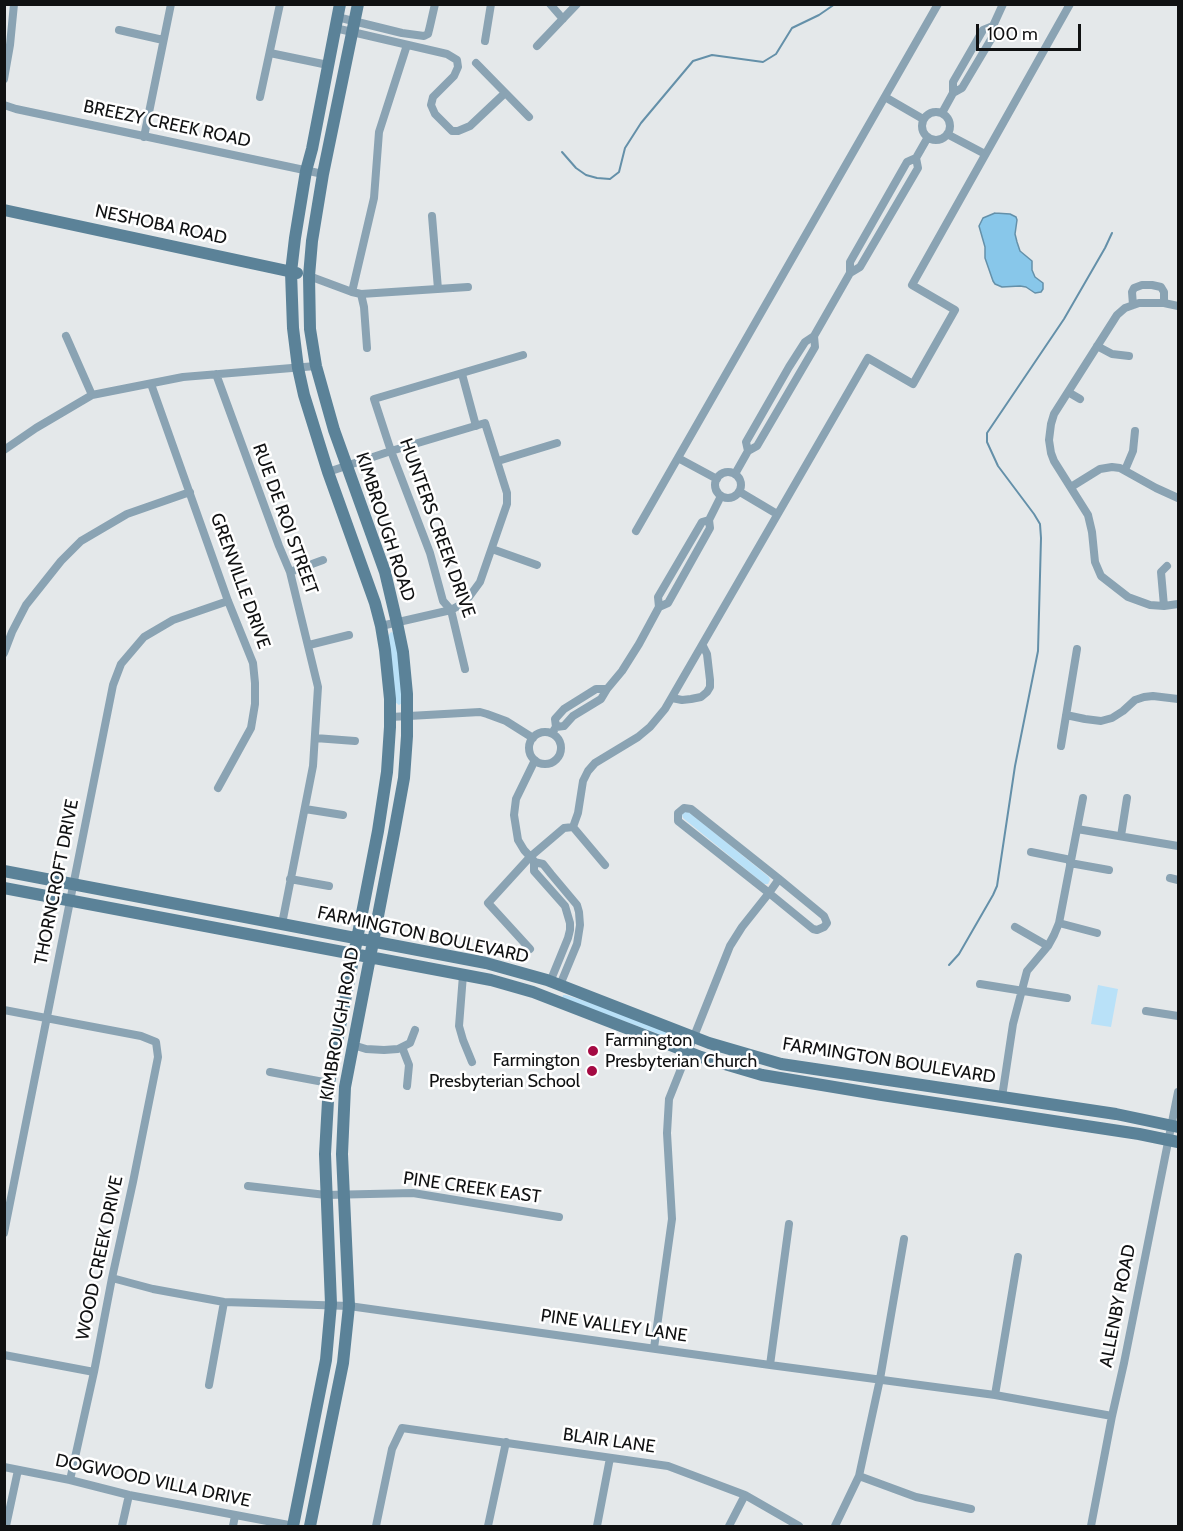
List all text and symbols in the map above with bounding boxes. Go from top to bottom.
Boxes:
scale bar [979,12,1084,50]
text: 100 m [987,23,1038,45]
street label: BREEZY CREEK ROAD [81,96,253,152]
street label: NESHOBA ROAD [93,200,229,250]
street label: HUNTERS CREEK DRIVE [395,436,479,620]
street label: RUE DE ROI STREET [248,441,322,597]
street label: KIMBROUGH ROAD [351,450,419,604]
street label: GRENVILLE DRIVE [205,510,275,652]
street label: THORNCROFT DRIVE [30,797,84,967]
street label: FARMINGTON BOULEVARD [315,902,531,968]
street label: KIMBROUGH ROAD [316,946,364,1102]
place label: Farmington Presbyterian Church [605,1030,757,1072]
street label: FARMINGTON BOULEVARD [781,1033,997,1089]
marker: Farmington Presbyterian Church [586,1044,600,1058]
place label: Farmington Presbyterian School [429,1050,580,1092]
marker: Farmington Presbyterian School [585,1064,599,1078]
street label: PINE CREEK EAST [402,1168,542,1208]
street label: WOOD CREEK DRIVE [72,1174,128,1342]
street label: ALLENBY ROAD [1095,1243,1141,1369]
street label: PINE VALLEY LANE [539,1305,689,1347]
street label: BLAIR LANE [561,1424,657,1458]
street label: DOGWOOD VILLA DRIVE [53,1450,253,1512]

